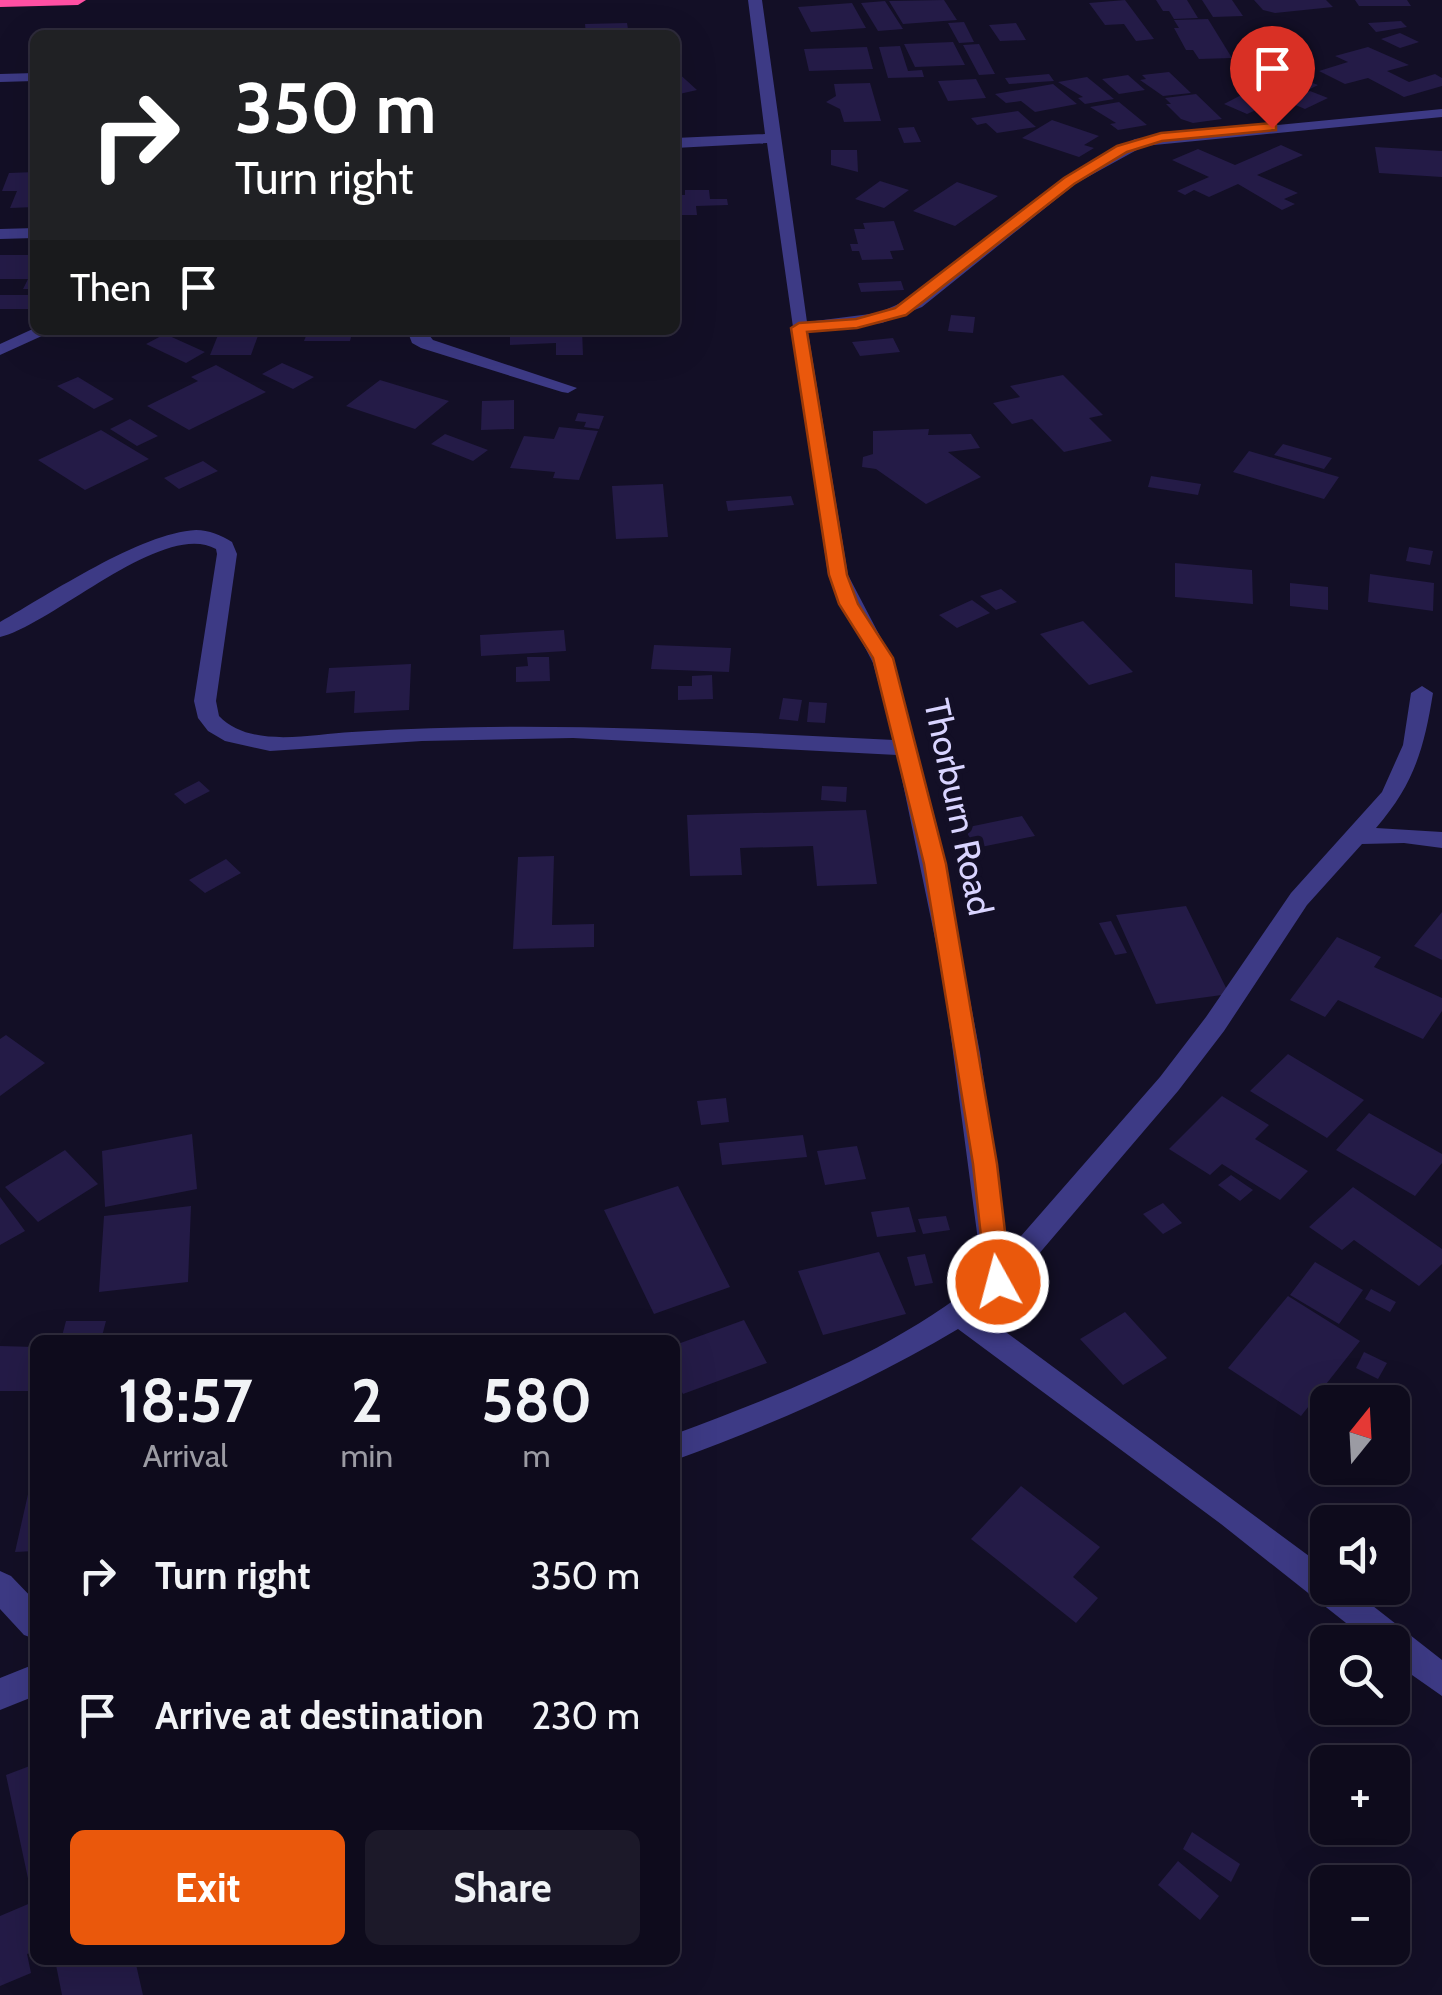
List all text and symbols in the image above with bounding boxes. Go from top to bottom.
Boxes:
pin [1230,26,1315,129]
icon: arrive [1245,41,1300,96]
text: 350 m [235,65,436,151]
icon: right [70,70,200,200]
text: Turn right [235,151,414,205]
icon: arrive [171,260,226,315]
text: Then [70,264,151,311]
street label: Thorburn Road [915,695,1003,919]
position arrow [946,1230,1050,1334]
text: 18:57 [118,1364,253,1437]
text: 2 [351,1364,383,1437]
text: 580 [481,1364,592,1437]
north arrow [1310,1385,1410,1485]
map controls [1310,1385,1410,1965]
text: Arrival [143,1436,228,1475]
text: min [340,1436,393,1475]
text: m [523,1436,551,1475]
button: sound [1310,1505,1410,1605]
icon: right [70,1548,125,1603]
text: Turn right [155,1552,311,1599]
text: 350 m [530,1552,640,1599]
button: search [1310,1625,1410,1725]
icon: arrive [70,1688,125,1743]
text: Arrive at destination [155,1692,484,1739]
text: 230 m [531,1692,640,1739]
button: + [1310,1745,1410,1845]
button: Exit [70,1830,345,1945]
button: Share [365,1830,640,1945]
button: − [1310,1865,1410,1965]

